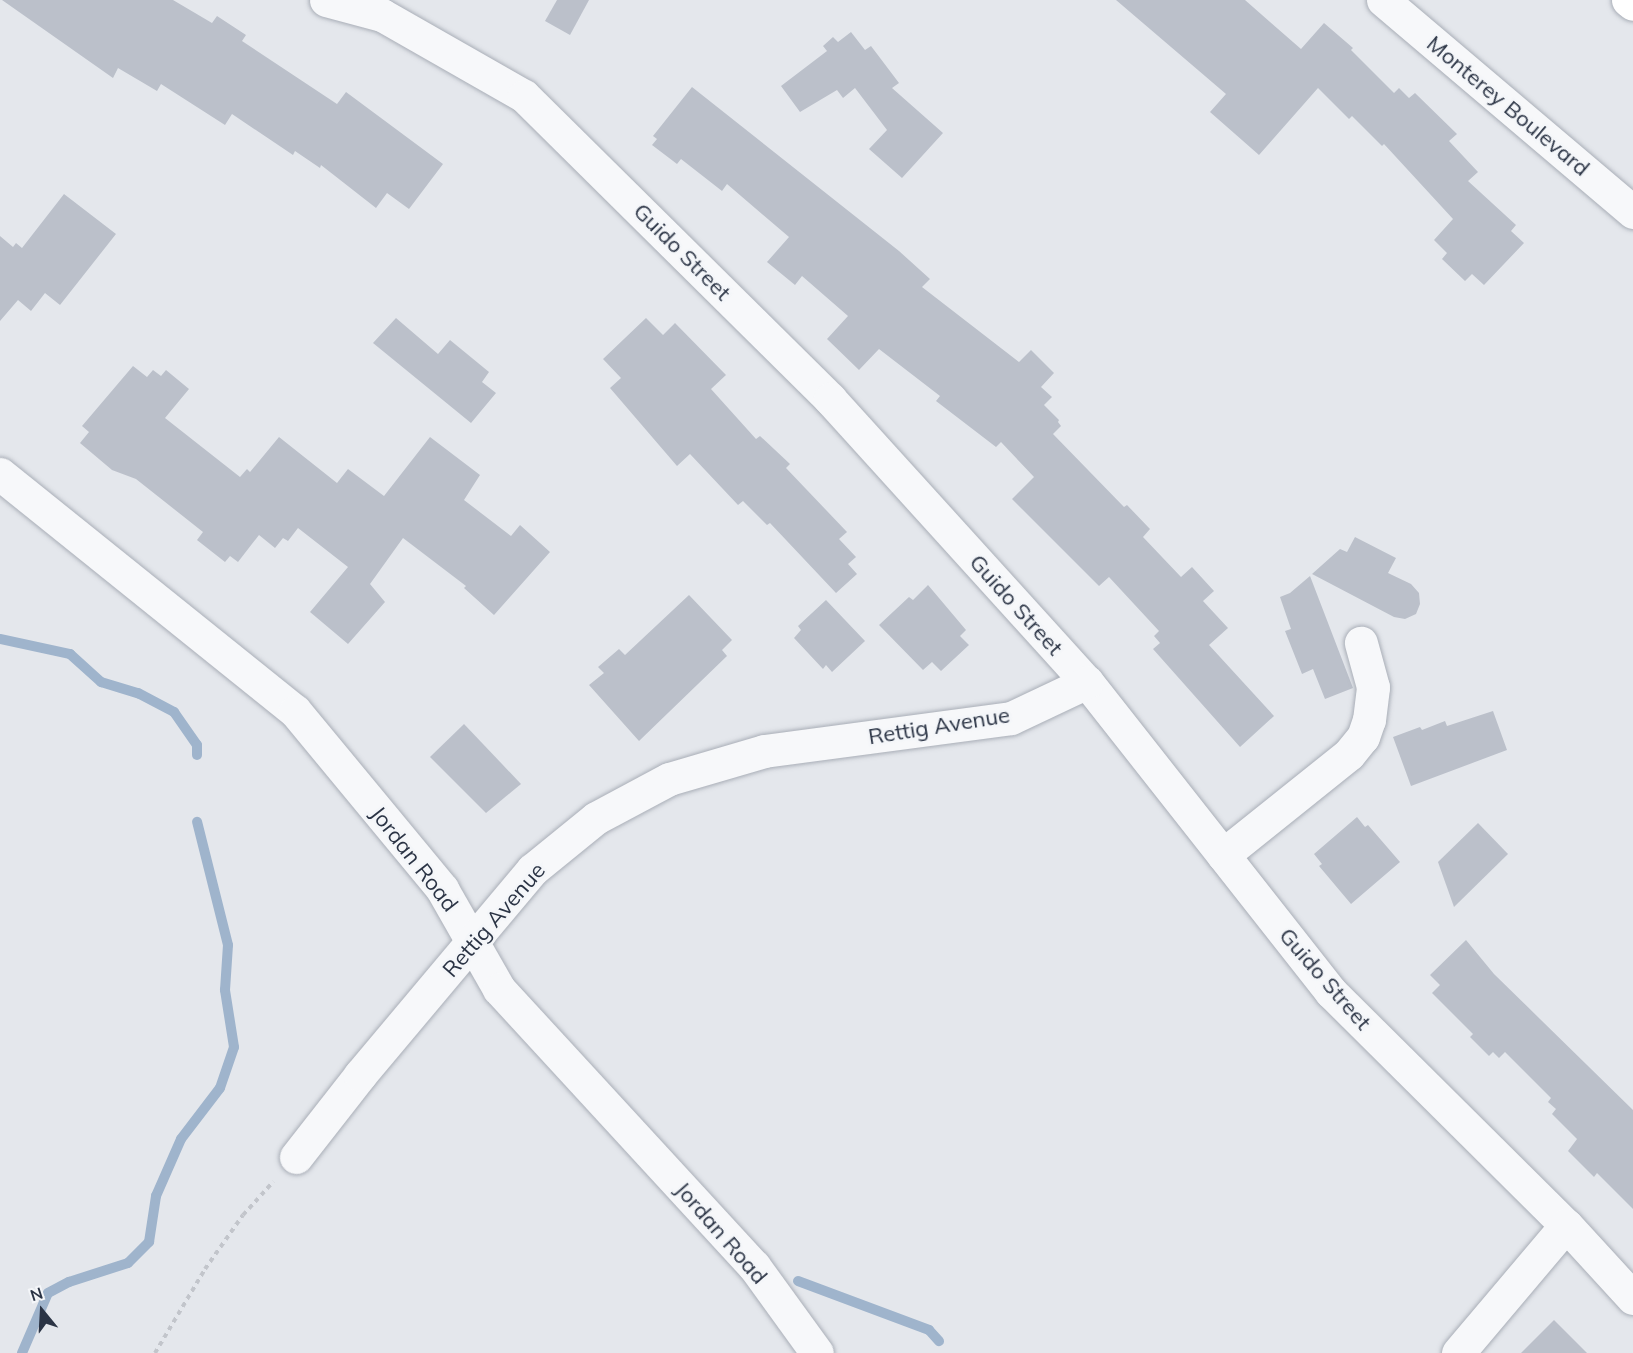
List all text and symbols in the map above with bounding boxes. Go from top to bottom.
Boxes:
street label: Monterey Boulevard [1421,30,1595,182]
street label: Guido Street [628,198,736,306]
street label: Guido Street [964,549,1068,661]
street label: Rettig Avenue [866,702,1012,750]
street label: Jordan Road [365,801,463,917]
street label: Rettig Avenue [437,857,551,983]
street label: Guido Street [1274,923,1376,1035]
street label: Jordan Road [670,1177,772,1289]
north arrow [12,1281,72,1341]
text: N [28,1283,45,1305]

